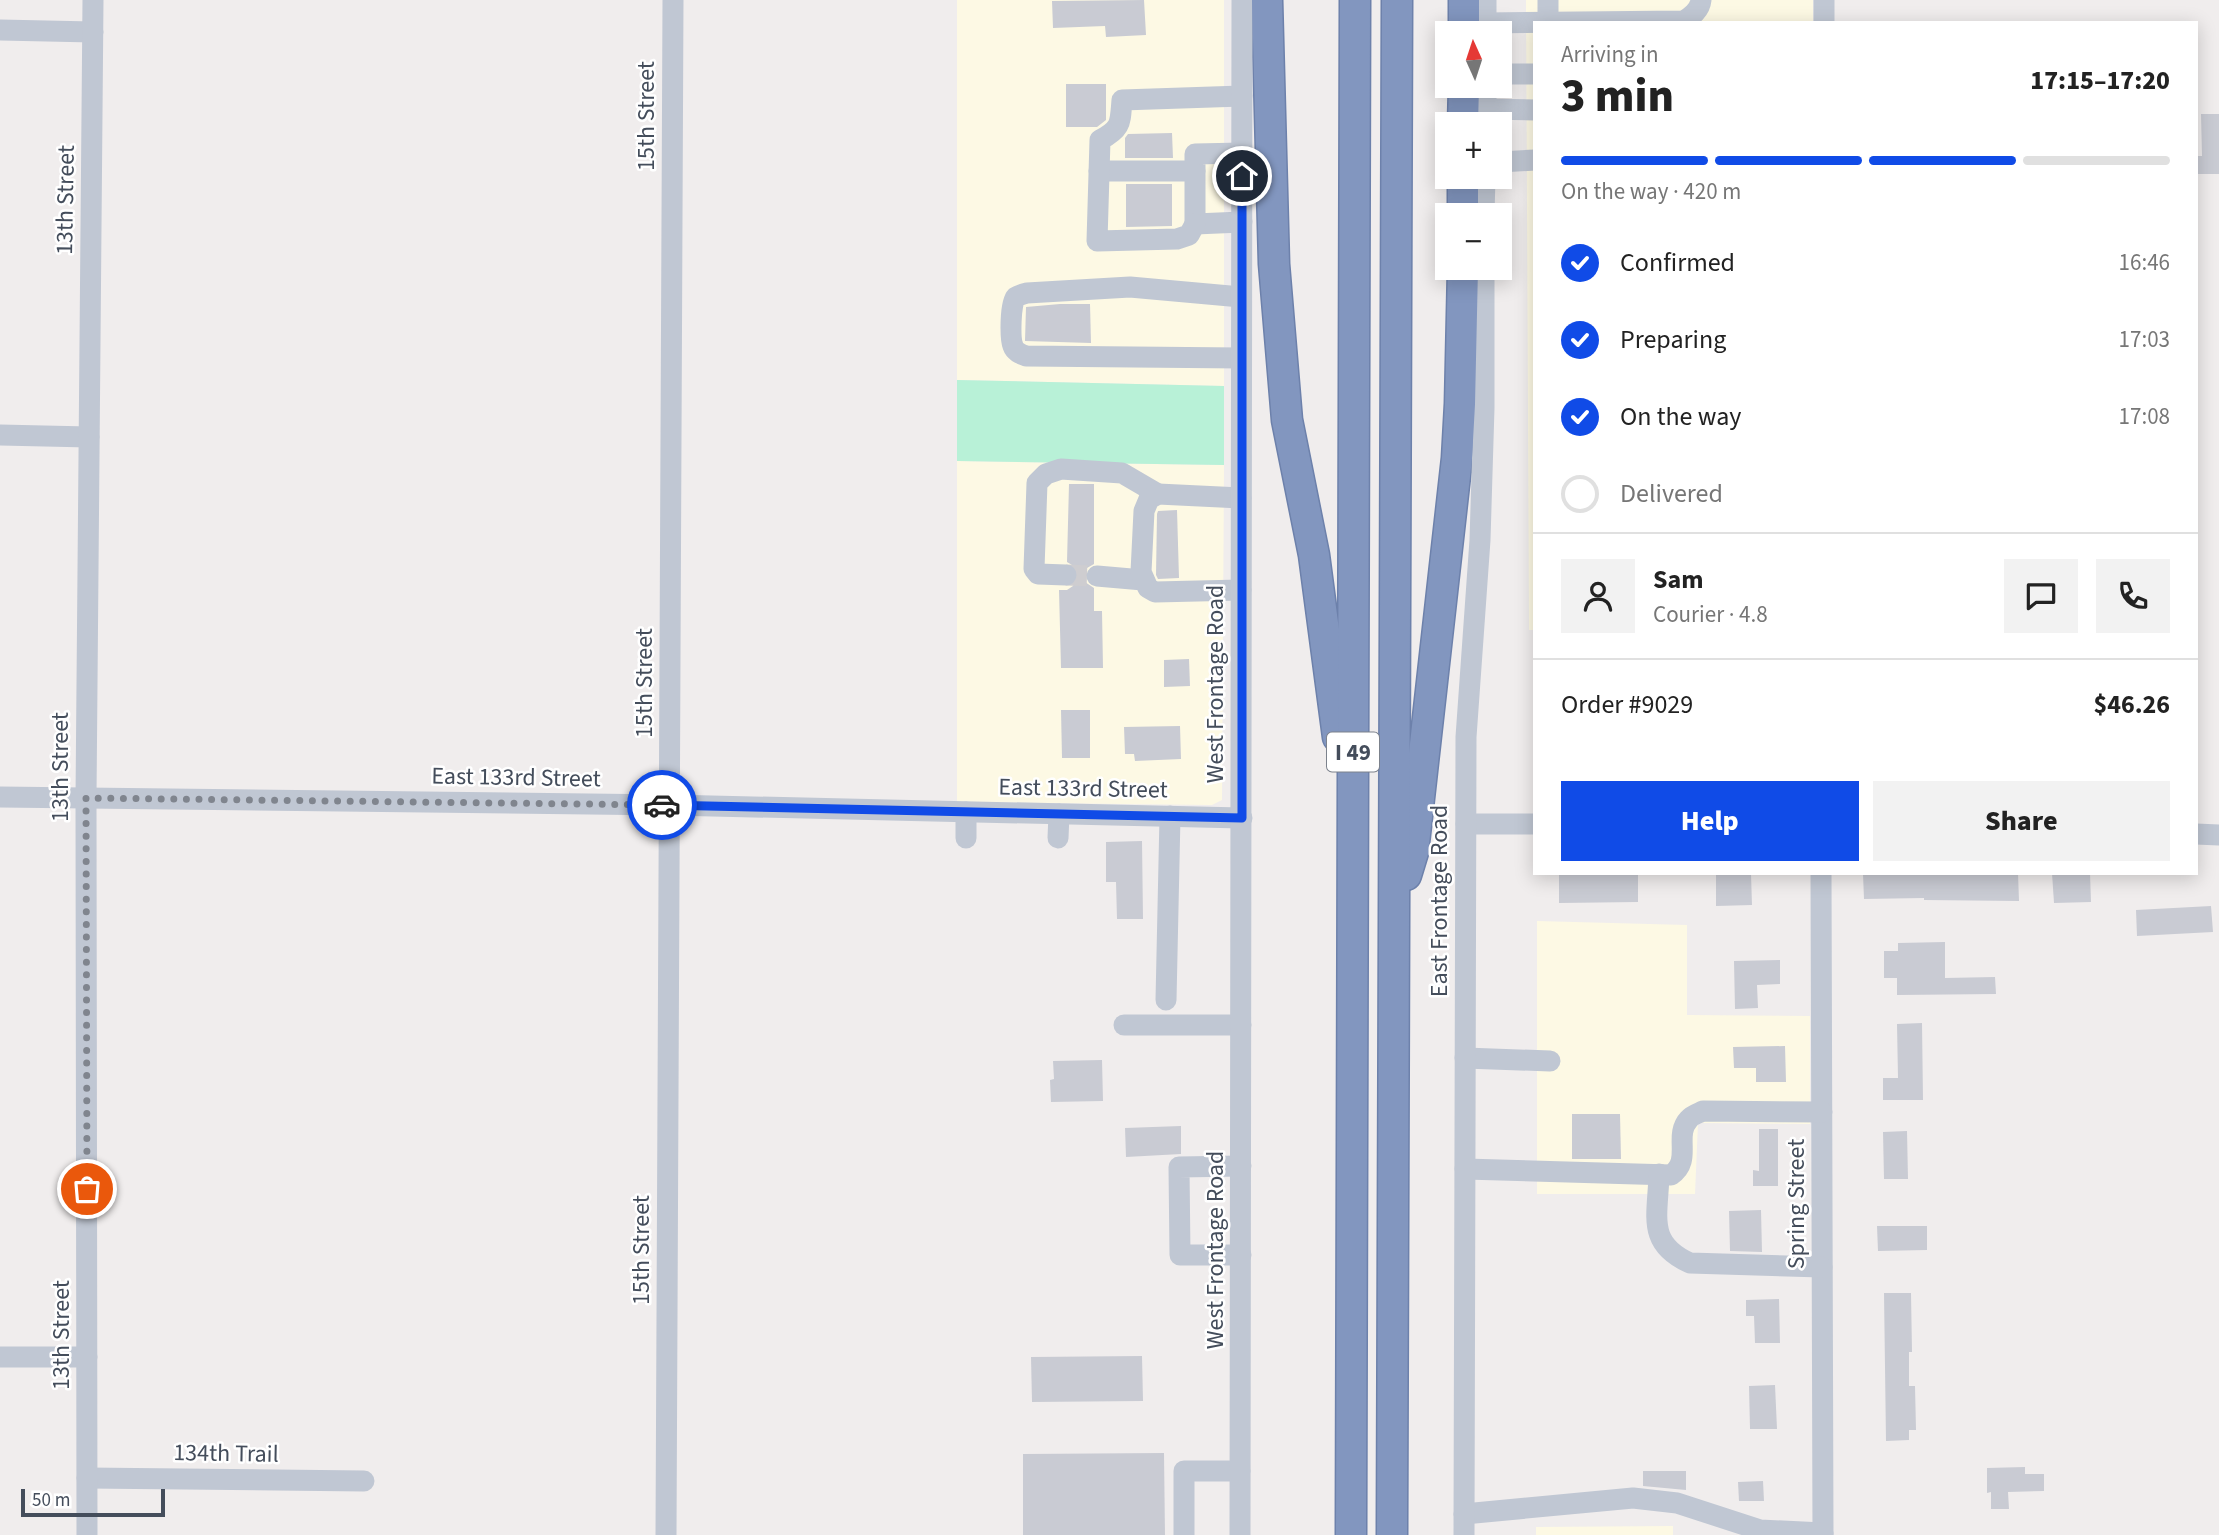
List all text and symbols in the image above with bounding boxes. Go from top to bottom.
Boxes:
north arrow [1435,21,1512,98]
map controls [1435,21,1512,280]
text: Arriving in [1561,38,1659,71]
street label: 15th Street [629,61,664,171]
text: 17:15–17:20 [2030,62,2170,99]
text: 3 min [1561,64,1674,129]
button: + [1435,112,1512,189]
street label: 13th Street [47,145,84,255]
pin [1212,146,1272,206]
icon: home [1223,157,1261,195]
text: On the way · 420 m [1561,175,1741,208]
button: − [1435,203,1512,280]
icon: check [1561,244,1599,282]
text: Confirmed [1620,244,1735,281]
text: 16:46 [2119,246,2170,279]
icon: check [1561,321,1599,359]
text: Preparing [1620,321,1726,358]
text: 17:03 [2119,323,2170,356]
icon: check [1561,398,1599,436]
text: On the way [1620,398,1741,435]
text: 17:08 [2119,400,2170,433]
text: Delivered [1620,475,1723,512]
button: person [1561,559,1635,633]
button: chat [2004,559,2078,633]
button: phone [2096,559,2170,633]
text: Sam [1653,561,1703,598]
street label: West Frontage Road [1198,585,1233,783]
text: Courier · 4.8 [1653,598,1768,631]
street label: 15th Street [627,628,662,738]
text: Order #9029 [1561,686,1693,723]
text: $46.26 [2094,686,2170,723]
street label: 13th Street [43,712,78,822]
road number: I 49 [1327,732,1379,772]
street label: East 133rd Street [431,759,601,796]
courier [627,770,697,840]
street label: East 133rd Street [998,770,1168,807]
button: Help [1561,781,1859,861]
button: Share [1873,781,2170,861]
icon: car [643,786,681,824]
street label: East Frontage Road [1422,805,1457,997]
street label: Spring Street [1779,1139,1814,1269]
street label: West Frontage Road [1198,1151,1233,1349]
pin [57,1159,117,1219]
icon: bag [68,1170,106,1208]
street label: 15th Street [624,1195,659,1305]
street label: 13th Street [44,1280,79,1390]
street label: 134th Trail [173,1435,279,1472]
scale bar [21,1486,164,1518]
text: 50 m [32,1487,70,1514]

